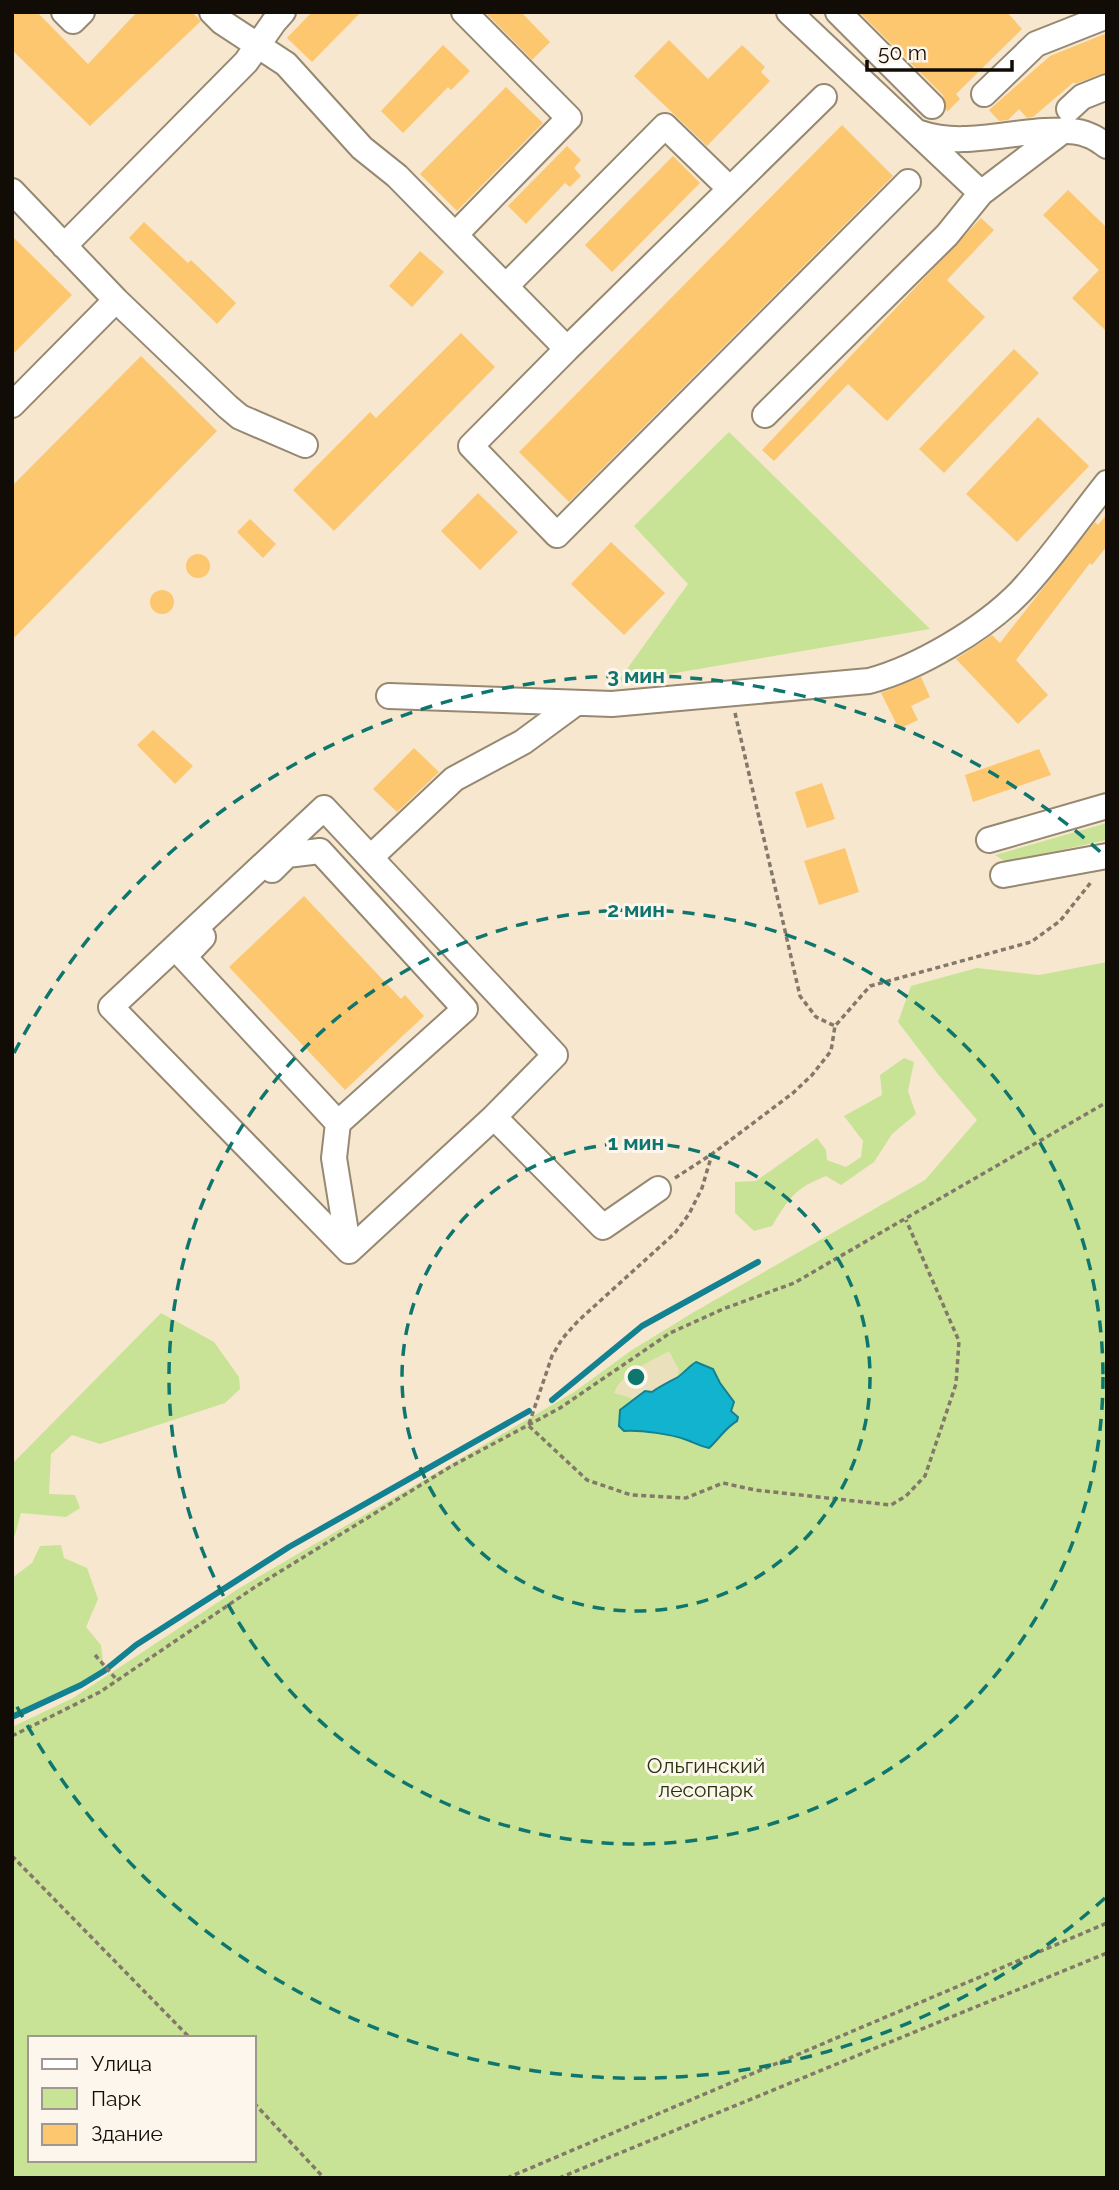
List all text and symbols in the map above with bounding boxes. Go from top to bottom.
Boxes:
scale bar [867,28,1012,72]
text: 50 m [878,40,927,65]
text: 3 мин [607,663,665,688]
text: 2 мин [607,897,665,922]
text: 1 мин [608,1130,664,1155]
centre of rings [624,1365,648,1389]
park label: Ольгинский лесопарк [647,1753,765,1802]
legend [28,2036,256,2162]
text: Улица [91,2051,152,2076]
text: Парк [91,2086,141,2111]
text: Здание [91,2121,163,2146]

